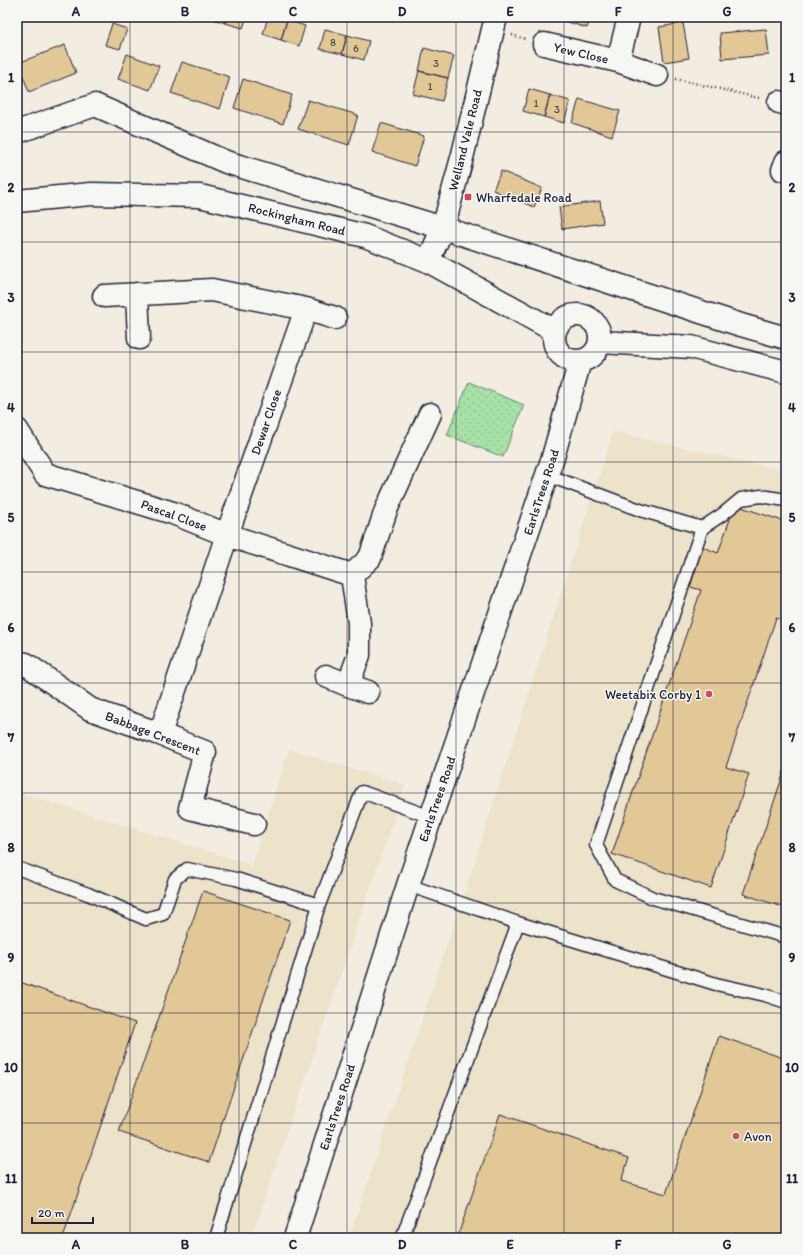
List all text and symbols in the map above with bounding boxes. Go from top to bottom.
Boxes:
text: A [71,4,81,19]
text: B [181,4,190,19]
text: C [289,4,298,19]
text: D [398,4,407,19]
text: E [506,4,514,19]
text: F [615,4,622,19]
text: G [723,4,732,19]
house number: 8 [330,36,336,49]
street label: Yew Close [552,39,610,67]
house number: 6 [353,42,359,55]
house number: 3 [433,57,439,70]
text: 1 [8,70,14,85]
text: 1 [789,70,795,85]
house number: 1 [427,80,433,93]
street label: Welland Vale Road [445,88,485,192]
house number: 1 [533,97,539,110]
house number: 3 [554,103,560,116]
text: 2 [8,180,15,195]
text: 2 [789,180,796,195]
place label: Wharfedale Road [476,190,572,205]
marker: Wharfedale Road [463,192,473,202]
street label: Rockingham Road [247,200,347,238]
text: 3 [7,290,15,305]
text: 3 [788,290,796,305]
street label: Dewar Close [248,387,284,457]
text: 4 [7,400,15,415]
text: 4 [788,400,796,415]
street label: EarlsTrees Road [520,447,562,537]
street label: Pascal Close [139,496,209,534]
text: 5 [8,510,15,525]
text: 5 [789,510,796,525]
text: 6 [8,620,15,635]
text: 6 [789,620,796,635]
place label: Weetabix Corby 1 [605,687,701,702]
marker: Weetabix Corby 1 [704,689,714,699]
street label: Babbage Crescent [103,708,203,758]
text: 7 [7,730,15,745]
text: 7 [788,730,796,745]
street label: EarlsTrees Road [415,754,459,844]
text: 8 [7,840,15,855]
text: 8 [788,840,796,855]
text: 9 [8,950,15,965]
text: 9 [789,950,796,965]
text: 10 [4,1060,18,1075]
text: 10 [785,1060,799,1075]
street label: EarlsTrees Road [316,1062,358,1152]
place label: Avon [744,1129,772,1144]
marker: Avon [731,1131,741,1141]
text: 11 [5,1171,17,1186]
text: 11 [786,1171,798,1186]
scale bar [32,1199,93,1225]
text: 20 m [38,1206,65,1220]
text: A [71,1237,81,1252]
text: B [181,1237,190,1252]
text: C [289,1237,298,1252]
text: D [398,1237,407,1252]
text: E [506,1237,514,1252]
text: F [615,1237,622,1252]
text: G [723,1237,732,1252]

